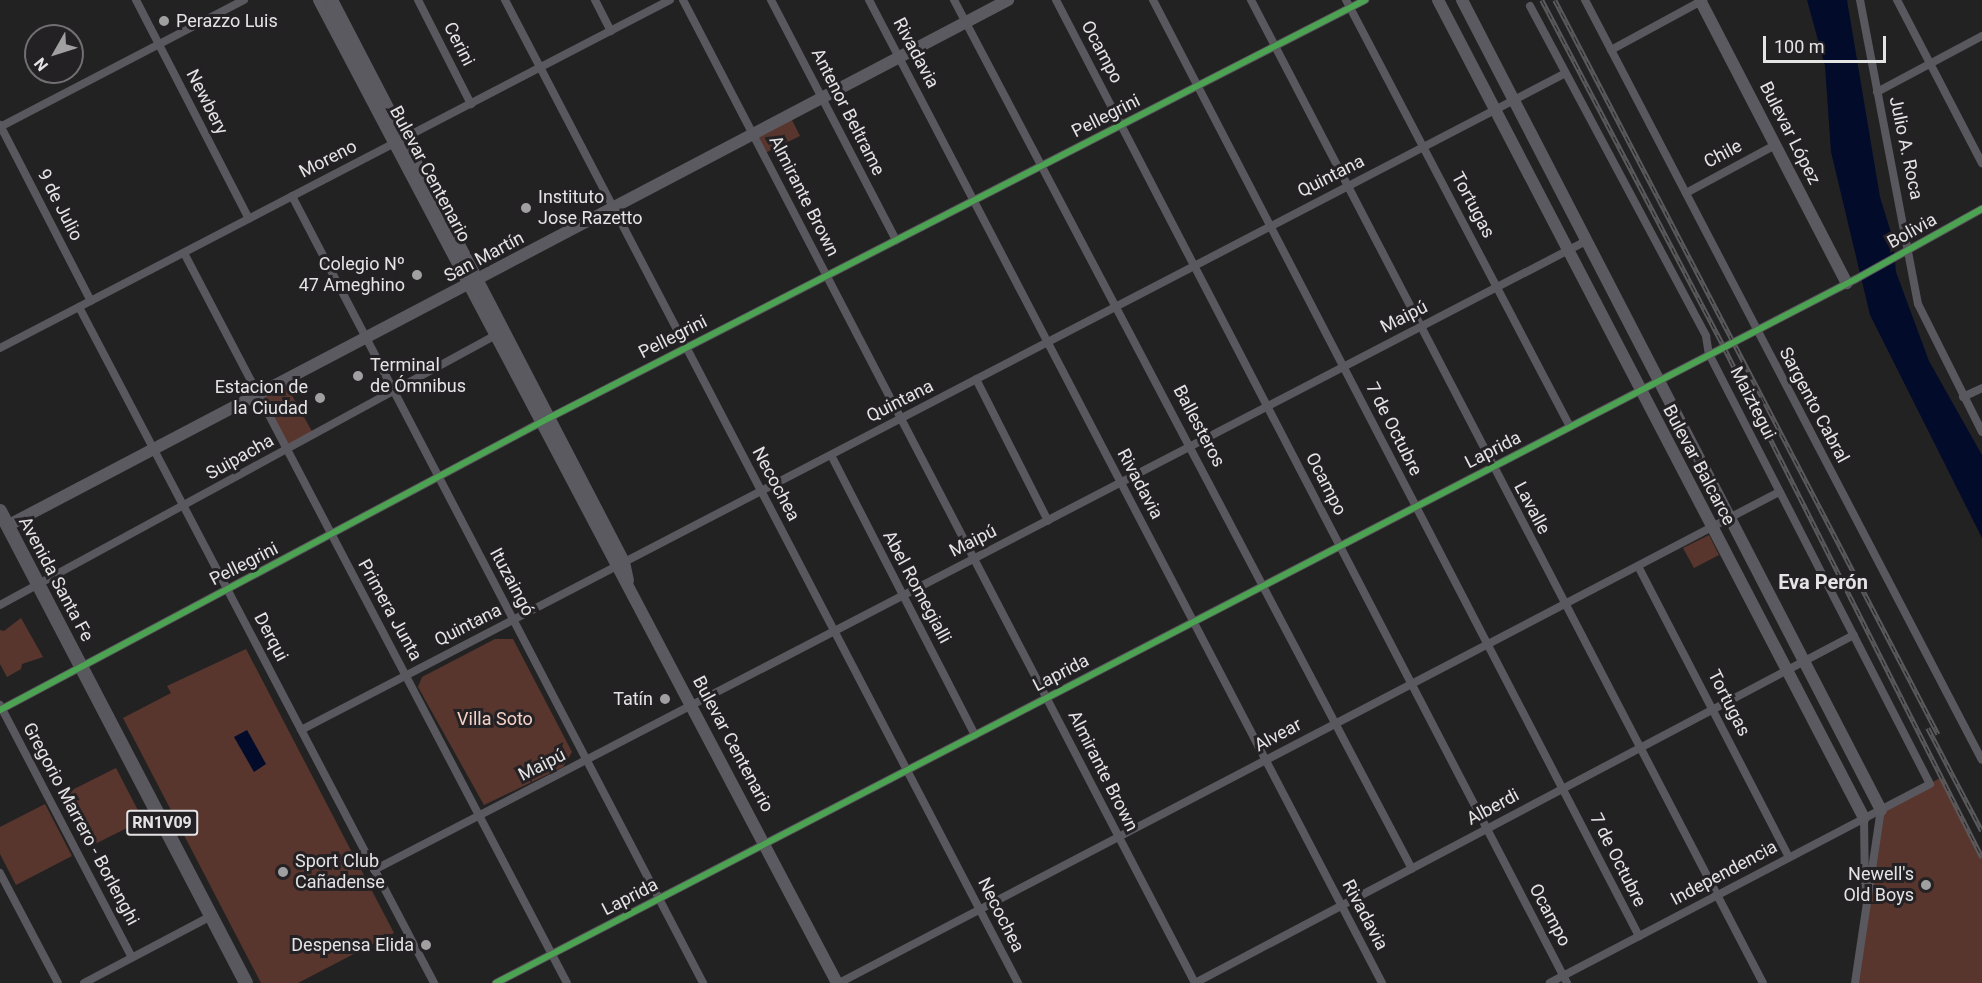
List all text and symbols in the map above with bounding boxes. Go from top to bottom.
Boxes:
place label: Perazzo Luis [176,10,278,32]
marker: Perazzo Luis [157,14,171,28]
street label: Rivadavia [888,14,944,92]
street label: Ocampo [1077,17,1127,87]
street label: Cerini [439,19,479,69]
north arrow [24,24,84,84]
scale bar [1766,24,1889,62]
text: 100 m [1774,36,1825,57]
street label: Antenor Beltrame [807,45,889,179]
text: N [30,54,52,75]
street label: Newbery [181,66,233,138]
street label: Bulevar López [1755,78,1825,188]
street label: Pellegrini [1068,90,1144,142]
street label: Julio A. Roca [1885,94,1927,202]
street label: Bulevar Centenario [385,102,475,246]
street label: Almirante Brown [764,132,844,260]
street label: Moreno [296,135,360,183]
street label: Chile [1700,135,1746,173]
street label: Quintana [1294,150,1368,202]
street label: 9 de Julio [33,166,87,244]
street label: Tortugas [1447,168,1499,242]
place label: Instituto Jose Razetto [538,187,643,230]
marker: Instituto Jose Razetto [519,201,533,215]
street label: Bolivia [1884,209,1940,253]
street label: San Martín [440,227,528,287]
place label: Colegio Nº 47 Ameghino [299,254,405,296]
marker: Colegio Nº 47 Ameghino [410,268,424,282]
street label: Maipú [1377,296,1431,338]
street label: Pellegrini [635,311,711,363]
street label: Sargento Cabral [1774,343,1854,467]
place label: Terminal de Ómnibus [370,355,466,398]
street label: Maiztegui [1726,363,1780,443]
marker: Terminal de Ómnibus [351,369,365,383]
street label: Quintana [863,375,937,427]
place label: Estacion de la Ciudad [215,377,308,420]
street label: 7 de Octubre [1361,379,1427,479]
street label: Ballesteros [1168,381,1230,471]
marker: Estacion de la Ciudad [313,391,327,405]
street label: Bulevar Balcarce [1658,401,1740,529]
street label: Laprida [1461,427,1525,473]
street label: Suipacha [202,430,278,484]
street label: Necochea [748,443,804,525]
street label: Rivadavia [1112,445,1168,523]
street label: Ocampo [1301,449,1351,519]
street label: Lavalle [1509,478,1555,538]
street label: Avenida Santa Fe [14,513,98,645]
street label: Maipú [946,520,1000,562]
street label: Abel Romegialli [878,527,956,647]
street label: Pellegrini [206,538,282,590]
street label: Ituzaingó [485,544,539,620]
street label: Primera Junta [353,556,427,664]
district label: Eva Perón [1778,570,1868,594]
street label: Quintana [431,599,505,651]
street label: Derqui [249,609,293,665]
street label: Laprida [1029,650,1093,696]
street label: Tortugas [1703,666,1755,740]
street label: Bulevar Centenario [688,672,778,816]
place label: Tatín [613,688,653,710]
marker: Tatín [658,692,672,706]
street label: Almirante Brown [1063,707,1143,835]
park label: Villa Soto [457,708,533,730]
street label: Alvear [1251,714,1305,756]
street label: Gregorio Marrero - Borlenghi [18,719,144,929]
street label: Maipú [515,744,569,786]
street label: Alberdi [1463,784,1523,830]
road number: RN1V09 [126,810,198,836]
street label: 7 de Octubre [1585,810,1651,910]
street label: Independencia [1667,836,1781,910]
place label: Sport Club Cañadense [295,851,385,894]
place label: Newell's Old Boys [1843,864,1914,906]
marker: Sport Club Cañadense [276,865,290,879]
street label: Laprida [598,874,662,920]
street label: Necochea [973,874,1029,956]
street label: Rivadavia [1337,876,1393,954]
marker: Newell's Old Boys [1919,878,1933,892]
street label: Ocampo [1525,880,1575,950]
place label: Despensa Elida [291,934,414,956]
marker: Despensa Elida [419,938,433,952]

